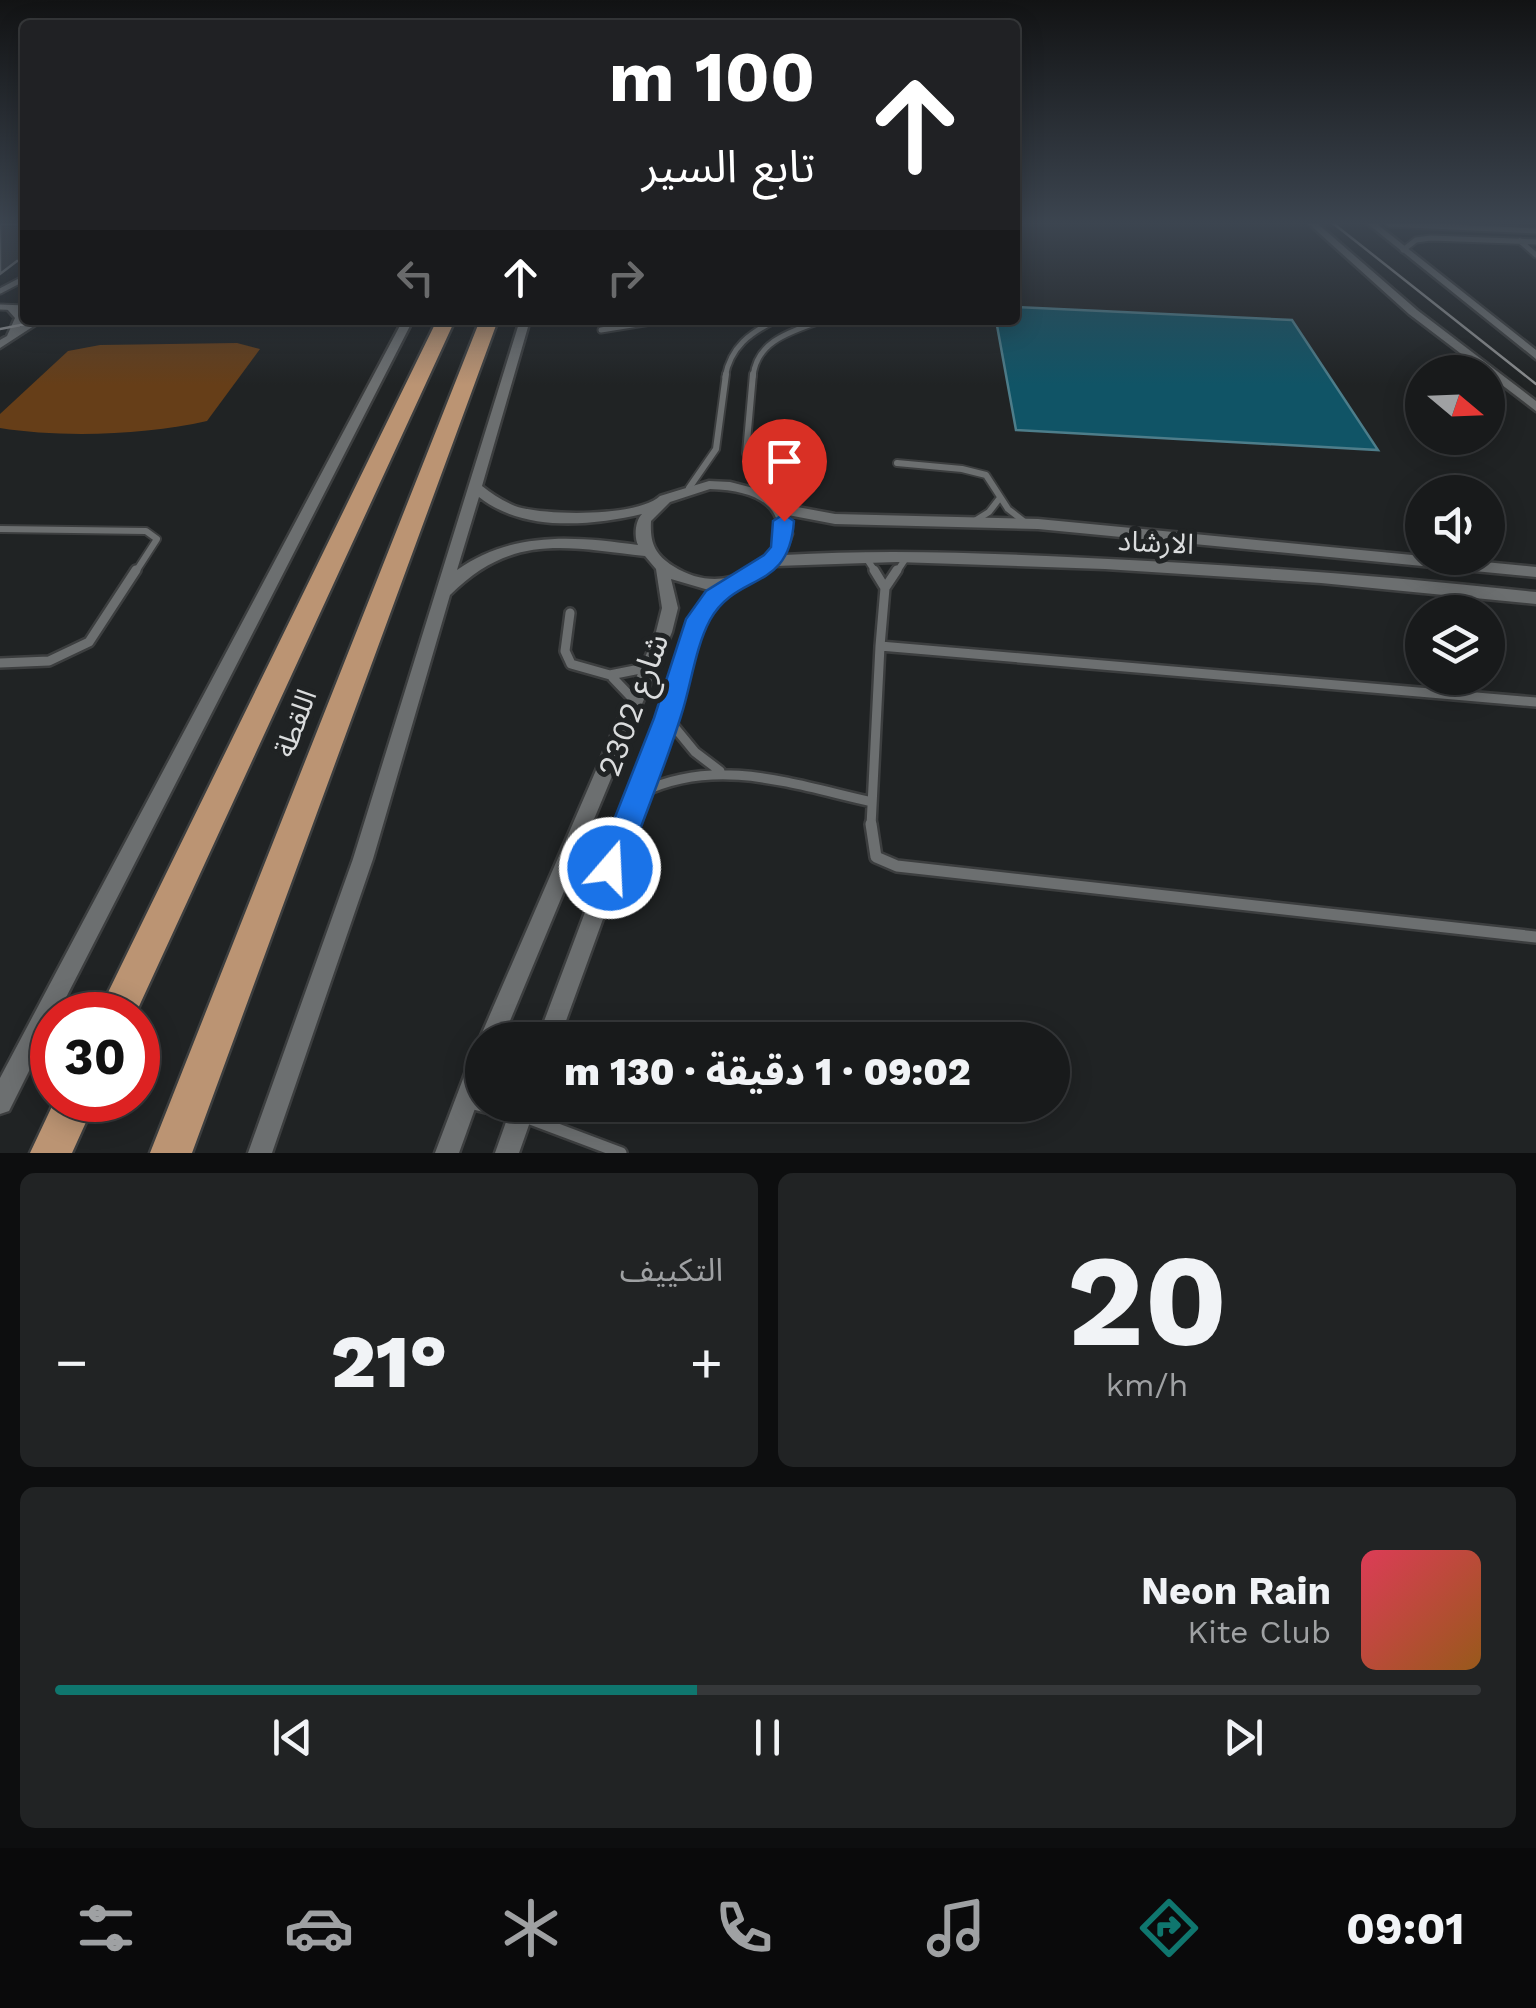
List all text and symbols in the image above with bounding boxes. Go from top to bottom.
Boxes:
text: 100 m [609,36,815,118]
icon: ahead [850,60,980,190]
text: تابع السير [642,140,815,193]
icon: left [388,250,443,305]
icon: ahead [493,250,548,305]
icon: right [598,250,653,305]
north arrow [1405,355,1505,455]
map controls [1405,355,1505,695]
pin [742,419,827,522]
icon: arrive [757,434,812,489]
button: sound [1405,475,1505,575]
street label: الارشاد [1117,524,1195,561]
button: layers [1405,595,1505,695]
street label: شارع 2302 [590,628,681,783]
street label: اللقطة [268,685,323,762]
position arrow [558,816,662,920]
speed limit sign: 30 [30,992,160,1122]
text: 09:02 · 1 دقيقة · 130 m [564,1050,971,1094]
text: 20 [1066,1224,1228,1377]
text: التكييف [620,1251,723,1289]
text: 21° [331,1317,447,1405]
text: − [55,1330,88,1394]
text: + [690,1330,723,1394]
text: km/h [1106,1366,1188,1404]
text: Neon Rain [1141,1569,1331,1613]
text: Kite Club [1187,1613,1331,1651]
icon: previous [265,1710,320,1765]
icon: pause [740,1710,795,1765]
icon: next [1216,1710,1271,1765]
icon: filters [71,1893,141,1963]
icon: car [284,1893,354,1963]
icon: climate [496,1893,566,1963]
icon: phone [709,1893,779,1963]
icon: music [921,1893,991,1963]
icon: directions [1134,1893,1204,1963]
text: 09:01 [1346,1902,1465,1955]

